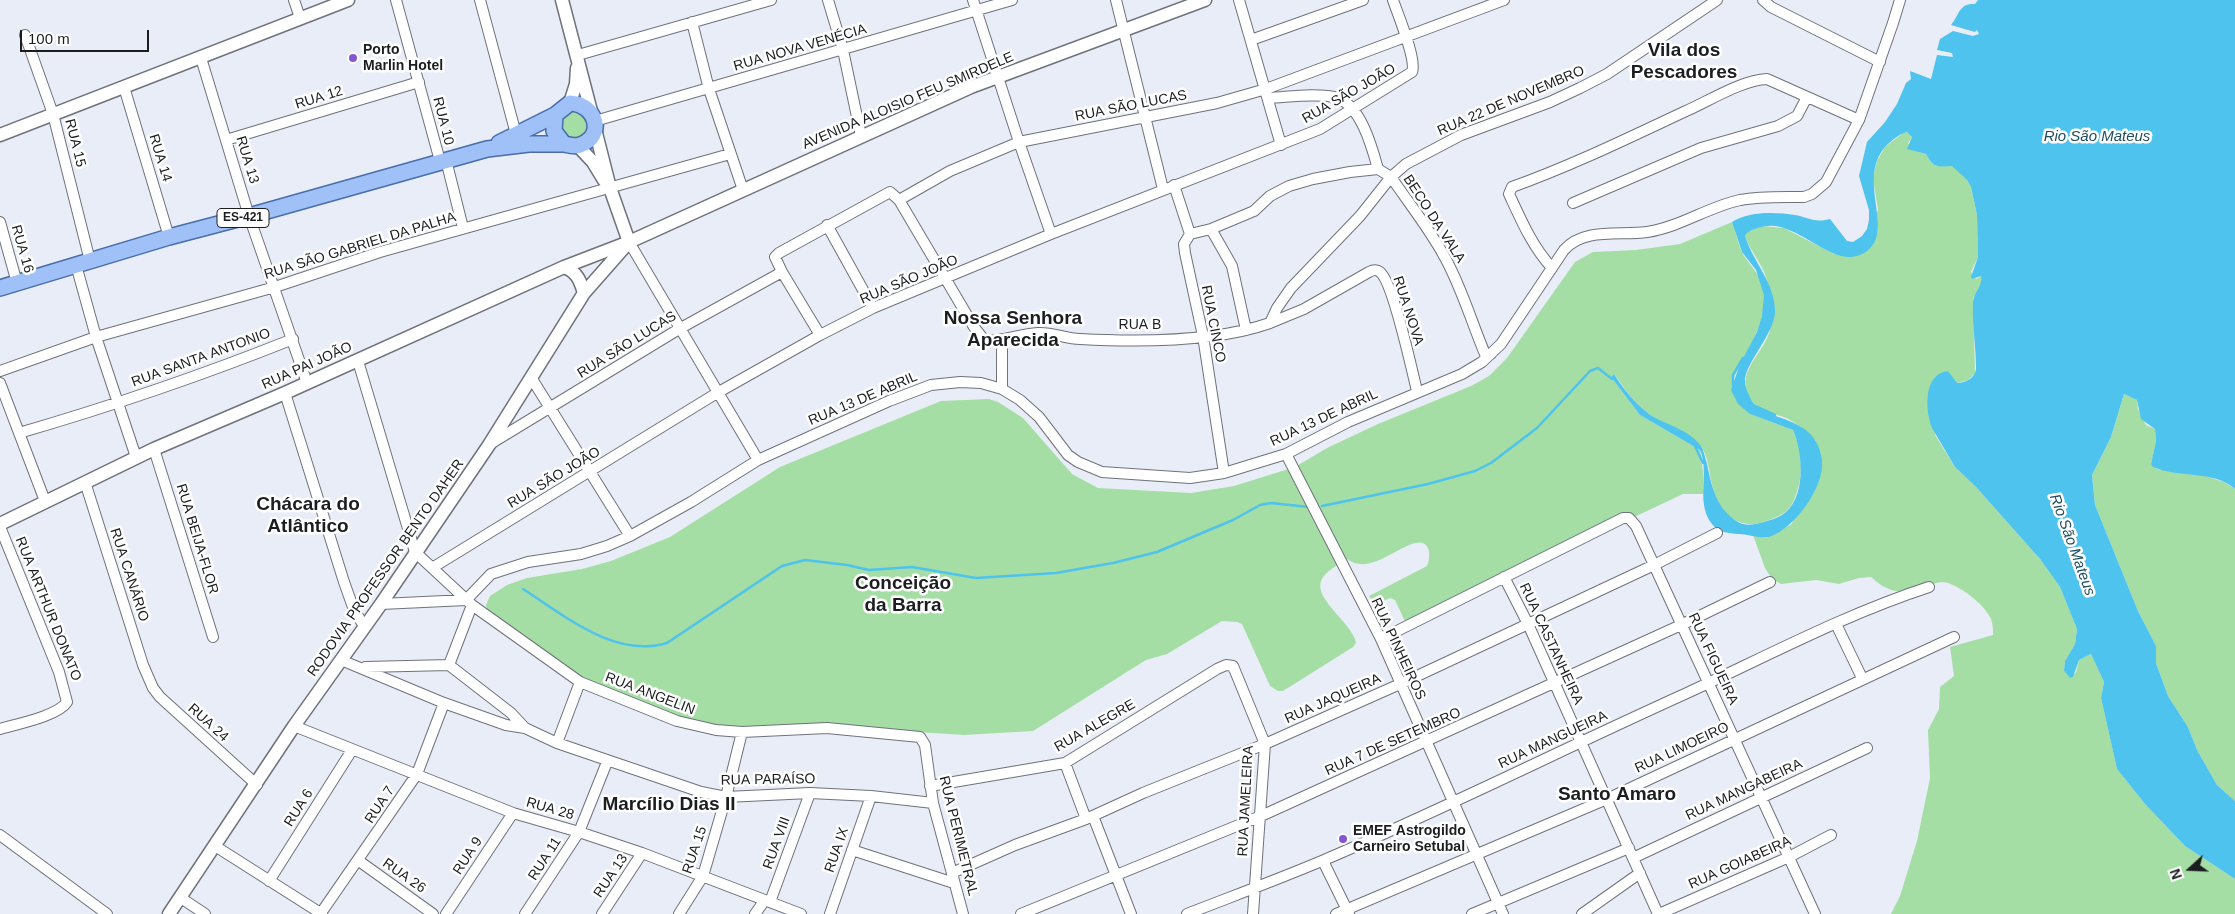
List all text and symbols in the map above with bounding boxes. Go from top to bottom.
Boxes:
scale bar [22,20,151,52]
street label: RUA NOVA VENÉCIA [732,21,868,75]
text: 100 m [28,30,70,47]
district label: Vila dos Pescadores [1631,40,1737,84]
place label: Porto Marlin Hotel [363,42,443,74]
street label: AVENIDA ALOISIO FEU SMIRDELE [800,49,1016,153]
marker: Porto Marlin Hotel [347,52,359,64]
street label: RUA SÃO JOÃO [1299,60,1399,128]
street label: RUA 22 DE NOVEMBRO [1435,62,1587,140]
street label: RUA 12 [293,83,345,113]
street label: RUA SÃO LUCAS [1074,87,1188,125]
street label: RUA 10 [429,95,457,147]
street label: RUA 15 [61,117,89,169]
water label: Rio São Mateus [2044,128,2150,146]
street label: RUA 14 [145,132,175,184]
street label: RUA 13 [232,134,262,186]
street label: BECO DA VALA [1399,172,1469,266]
road number: ES-421 [217,208,269,228]
street label: RUA SÃO GABRIEL DA PALHA [262,209,458,283]
street label: RUA 16 [7,223,37,275]
street label: RUA SÃO JOÃO [857,252,961,308]
street label: RUA NOVA [1389,274,1427,348]
street label: RUA CINCO [1197,284,1229,364]
street label: RUA SÃO LUCAS [574,308,680,382]
district label: Nossa Senhora Aparecida [944,308,1082,352]
street label: RUA B [1119,317,1161,333]
street label: RUA SANTA ANTONIO [129,325,273,391]
street label: RUA PAI JOÃO [259,339,355,393]
street label: RUA 13 DE ABRIL [806,368,920,430]
street label: RUA 13 DE ABRIL [1268,386,1380,450]
street label: RUA SÃO JOÃO [505,444,603,512]
street label: RODOVIA PROFESSOR BENTO DAHER [304,456,468,680]
street label: RUA BEIJA-FLOR [172,482,222,596]
water label: Rio São Mateus [2045,492,2099,598]
district label: Chácara do Atlântico [256,494,360,538]
street label: RUA CANÁRIO [106,526,152,624]
street label: RUA ARTHUR DONATO [11,534,85,684]
district label: Conceição da Barra [855,573,951,617]
street label: RUA CASTANHEIRA [1515,581,1587,707]
street label: RUA PINHEIROS [1367,595,1429,703]
street label: RUA FIGUEIRA [1684,610,1742,708]
street label: RUA ANGELIN [603,669,697,719]
street label: RUA JAQUEIRA [1282,670,1384,728]
street label: RUA ALEGRE [1052,696,1138,756]
street label: RUA 24 [184,700,232,746]
street label: RUA 7 DE SETEMBRO [1322,704,1464,780]
street label: RUA MANGUEIRA [1496,707,1610,773]
street label: RUA LIMOEIRO [1632,719,1732,777]
street label: RUA JAMELEIRA [1235,745,1257,857]
street label: RUA MANGABEIRA [1683,756,1805,824]
street label: RUA PARAÍSO [721,771,815,789]
street label: RUA PERIMETRAL [935,774,981,898]
street label: RUA 7 [362,783,398,827]
district label: Santo Amaro [1558,784,1676,806]
street label: RUA 6 [281,786,317,830]
street label: RUA 28 [524,794,576,824]
district label: Marcílio Dias II [602,794,736,816]
street label: RUA VIII [760,815,794,871]
place label: EMEF Astrogildo Carneiro Setubal [1353,823,1466,856]
street label: RUA 15 [679,824,711,876]
street label: RUA IX [821,825,853,875]
marker: EMEF Astrogildo Carneiro Setubal [1337,833,1349,845]
street label: RUA GOIABEIRA [1686,833,1794,893]
street label: RUA 9 [450,834,486,878]
street label: RUA 11 [525,834,565,884]
north arrow [2165,844,2215,894]
street label: RUA 13 [590,851,632,901]
street label: RUA 26 [379,855,429,897]
text: N [2167,867,2185,882]

